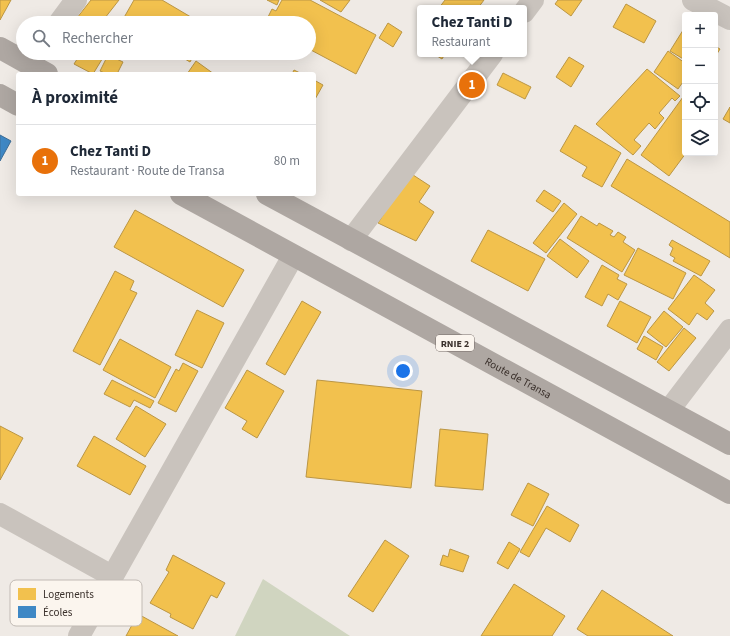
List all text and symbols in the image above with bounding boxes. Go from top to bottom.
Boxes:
popup [417,5,527,57]
text: Chez Tanti D [431,12,513,33]
map controls [682,12,718,156]
button: + [682,12,718,48]
search box [16,16,316,60]
icon: search [30,27,52,49]
text: Rechercher [62,28,133,49]
text: Restaurant [431,33,490,51]
button: − [682,48,718,84]
pin: 1 [459,70,485,100]
button: locate [682,84,718,120]
text: À proximité [32,86,118,110]
button: layers [682,120,718,156]
text: Chez Tanti D [70,141,151,162]
text: 1 [42,152,48,170]
text: 80 m [274,152,300,170]
text: Restaurant · Route de Transa [70,162,224,180]
road number: RNIE 2 [436,335,474,351]
street label: Route de Transa [482,354,554,402]
your location [393,361,413,381]
legend [10,580,142,626]
text: Logements [43,587,94,602]
text: Écoles [43,605,73,620]

